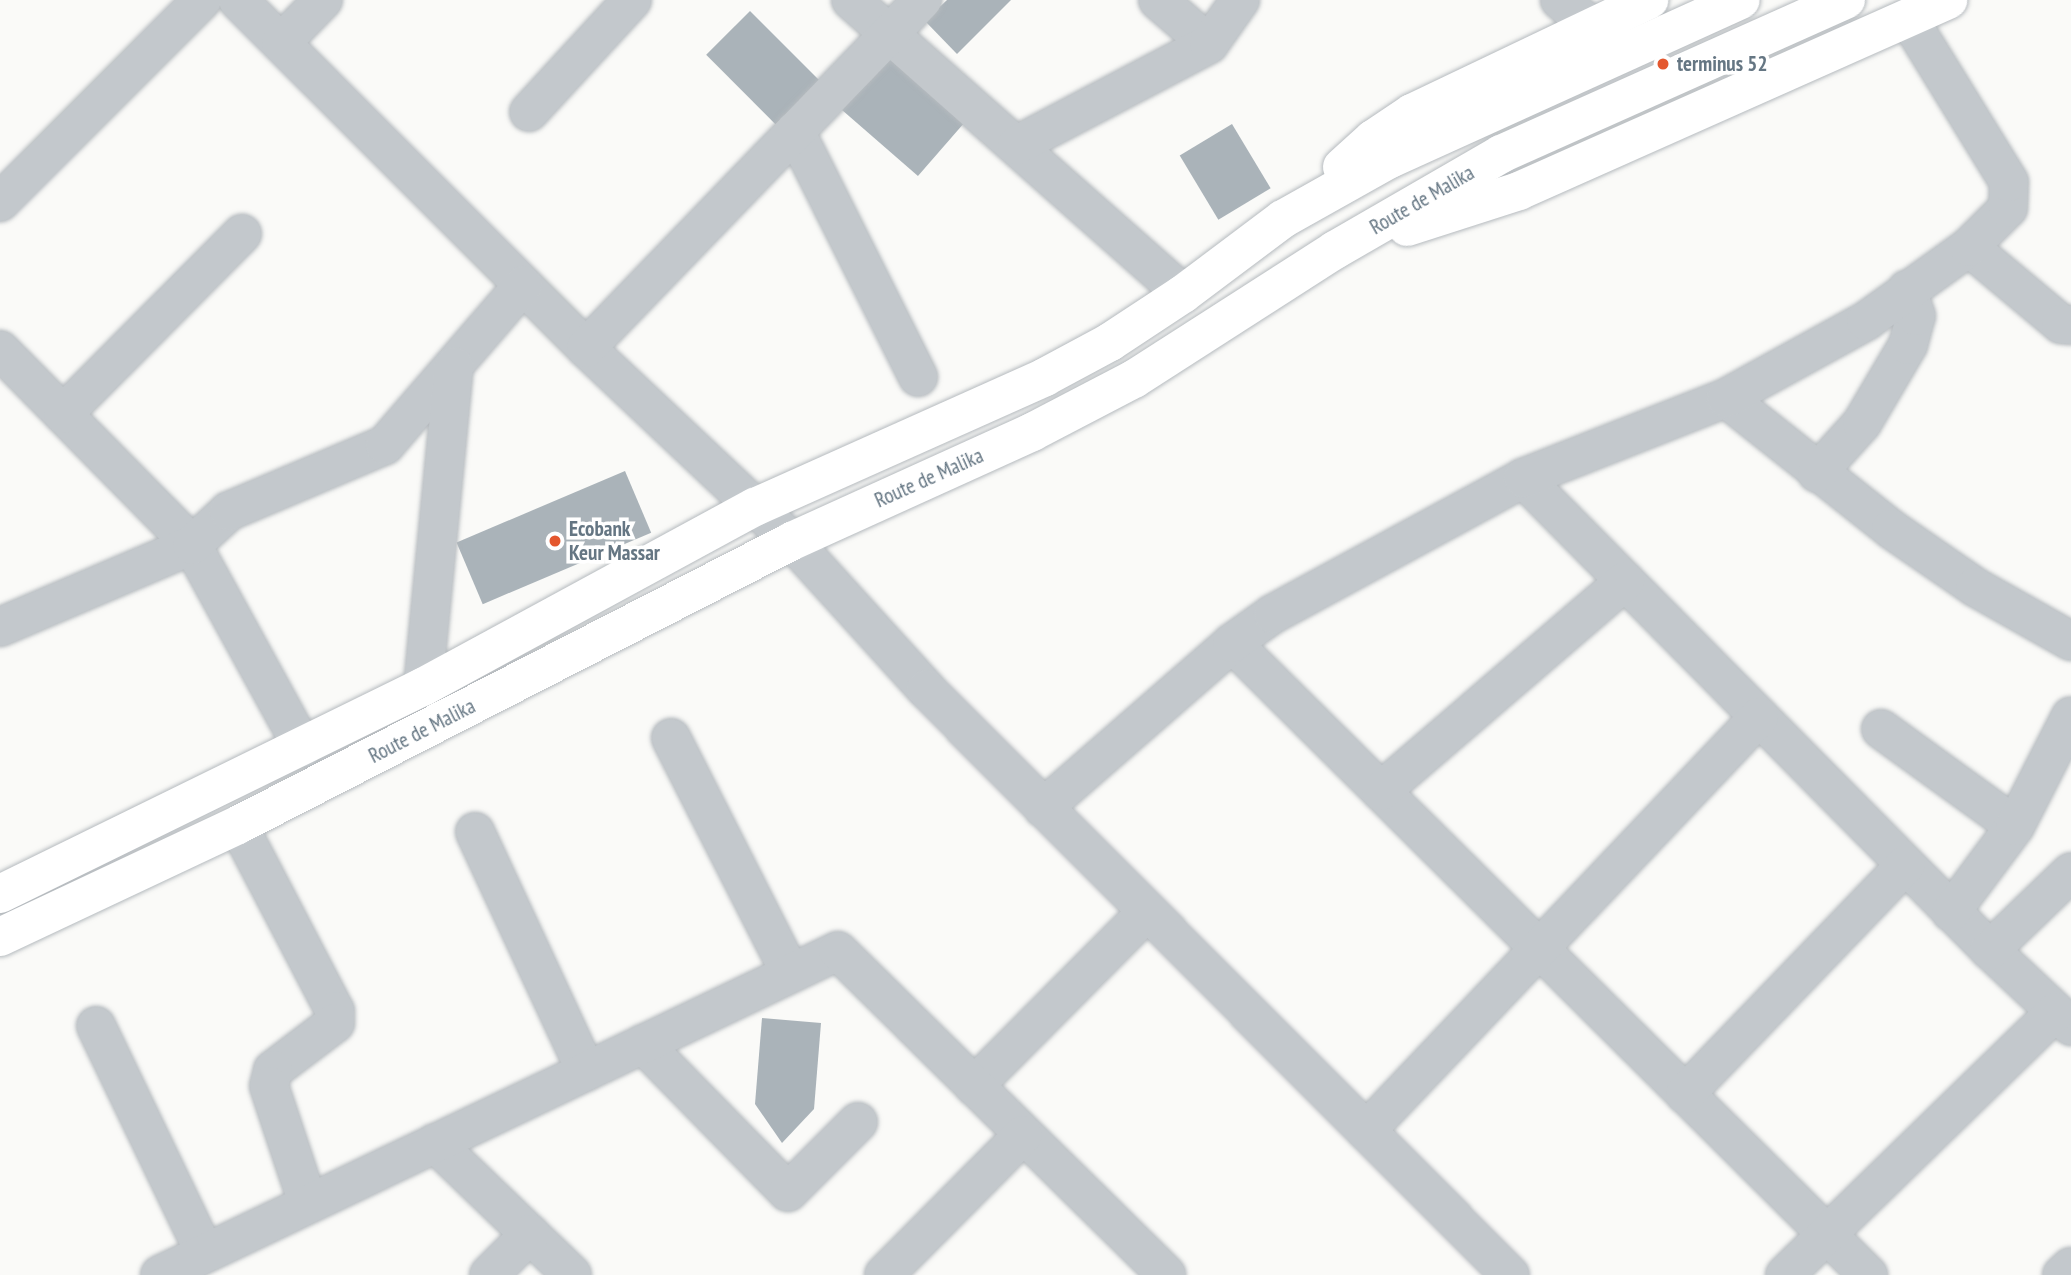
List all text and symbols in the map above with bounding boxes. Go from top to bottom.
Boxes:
place label: terminus 52 [1677,51,1767,77]
marker: terminus 52 [1655,56,1671,72]
street label: Route de Malika [1365,160,1479,240]
street label: Route de Malika [871,443,987,513]
place label: Ecobank Keur Massar [569,516,660,566]
marker: Ecobank Keur Massar [547,533,563,549]
street label: Route de Malika [365,693,479,769]

